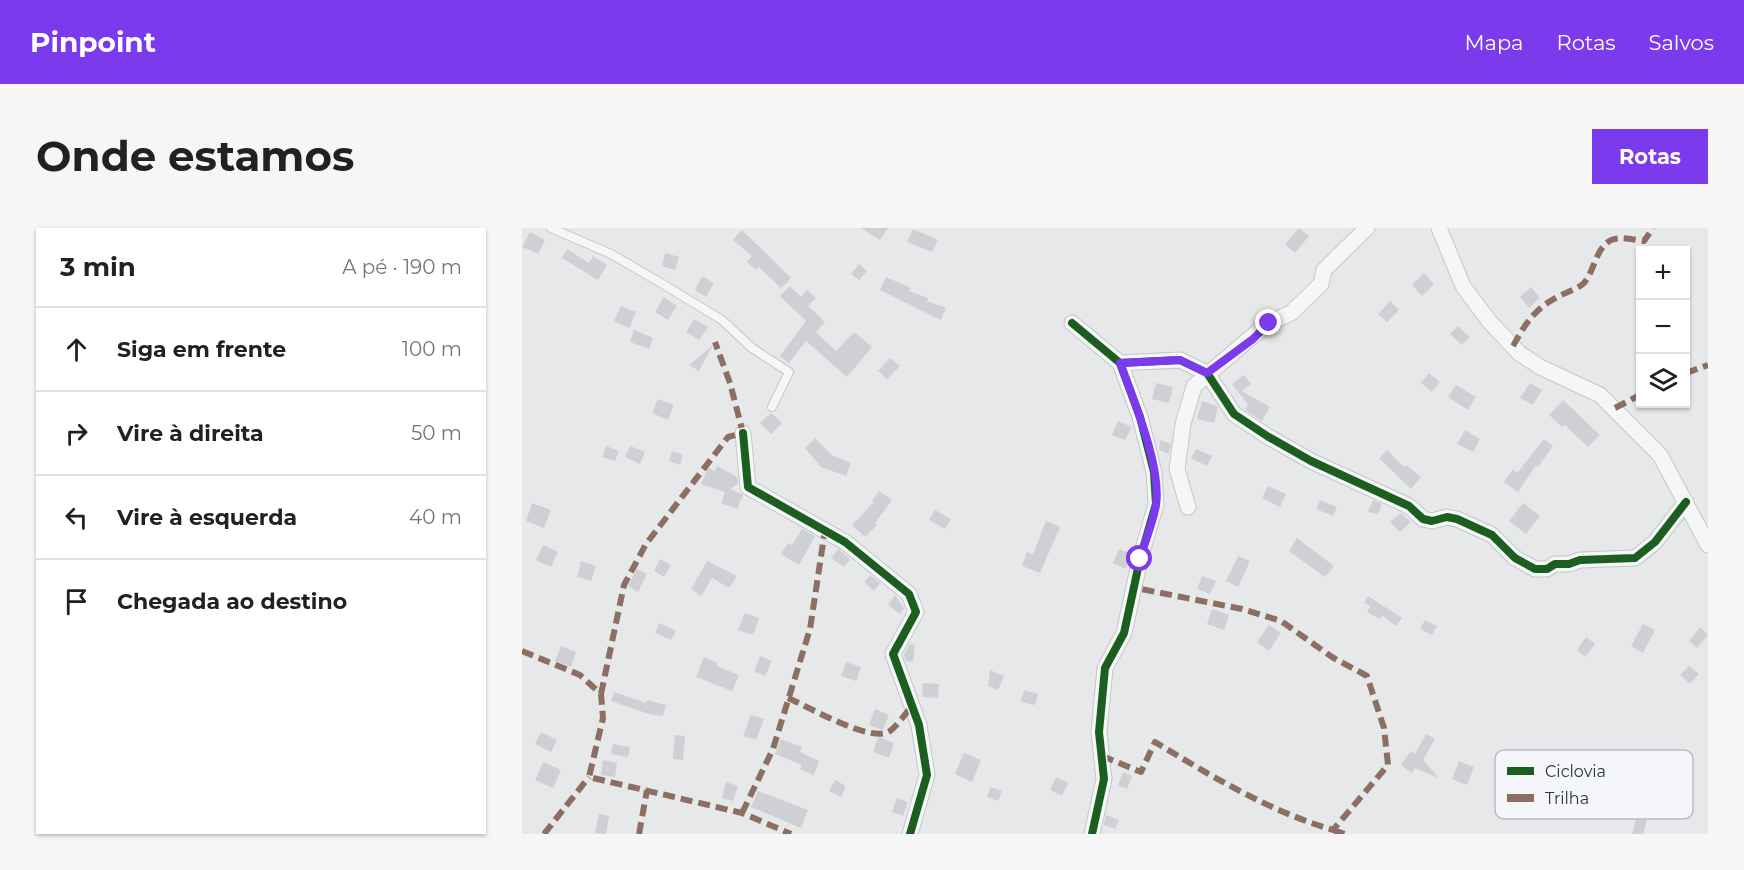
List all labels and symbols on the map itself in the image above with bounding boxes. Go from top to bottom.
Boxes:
route end [1255,309,1281,335]
route start [1126,545,1152,571]
legend [1495,750,1693,819]
text: Ciclovia [1545,762,1606,781]
text: Trilha [1545,789,1589,808]

